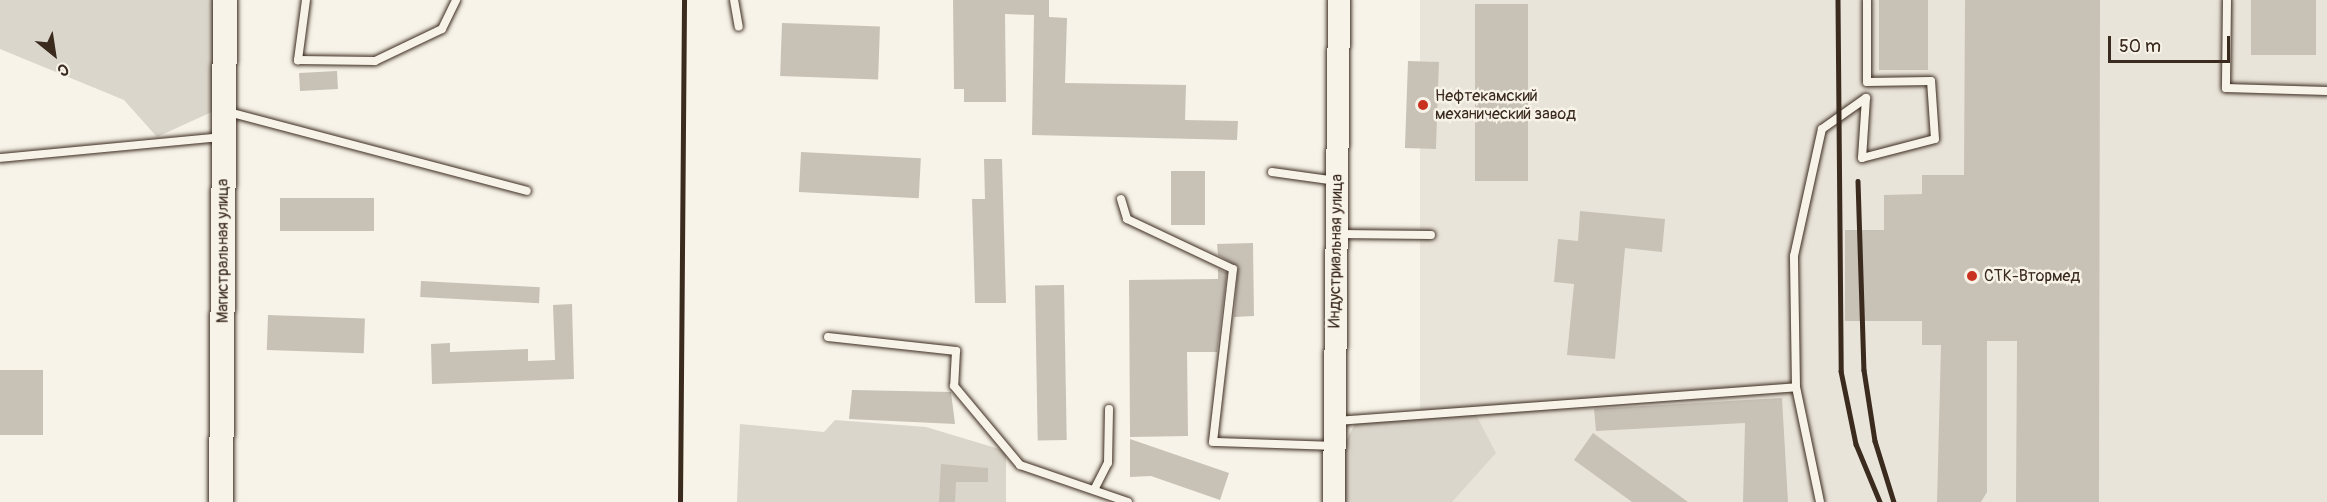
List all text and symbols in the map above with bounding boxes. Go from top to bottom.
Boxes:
north arrow [24,24,84,84]
scale bar [2111,24,2232,62]
text: 50 m [2119,35,2161,58]
text: С [54,58,72,81]
place label: Нефтекамский механический завод [1435,86,1576,124]
marker: Нефтекамский механический завод [1416,98,1430,112]
street label: Индустриальная улица [1325,174,1347,328]
street label: Магистральная улица [213,179,233,323]
place label: СТК-Втормед [1984,266,2080,286]
marker: СТК-Втормед [1965,269,1979,283]

